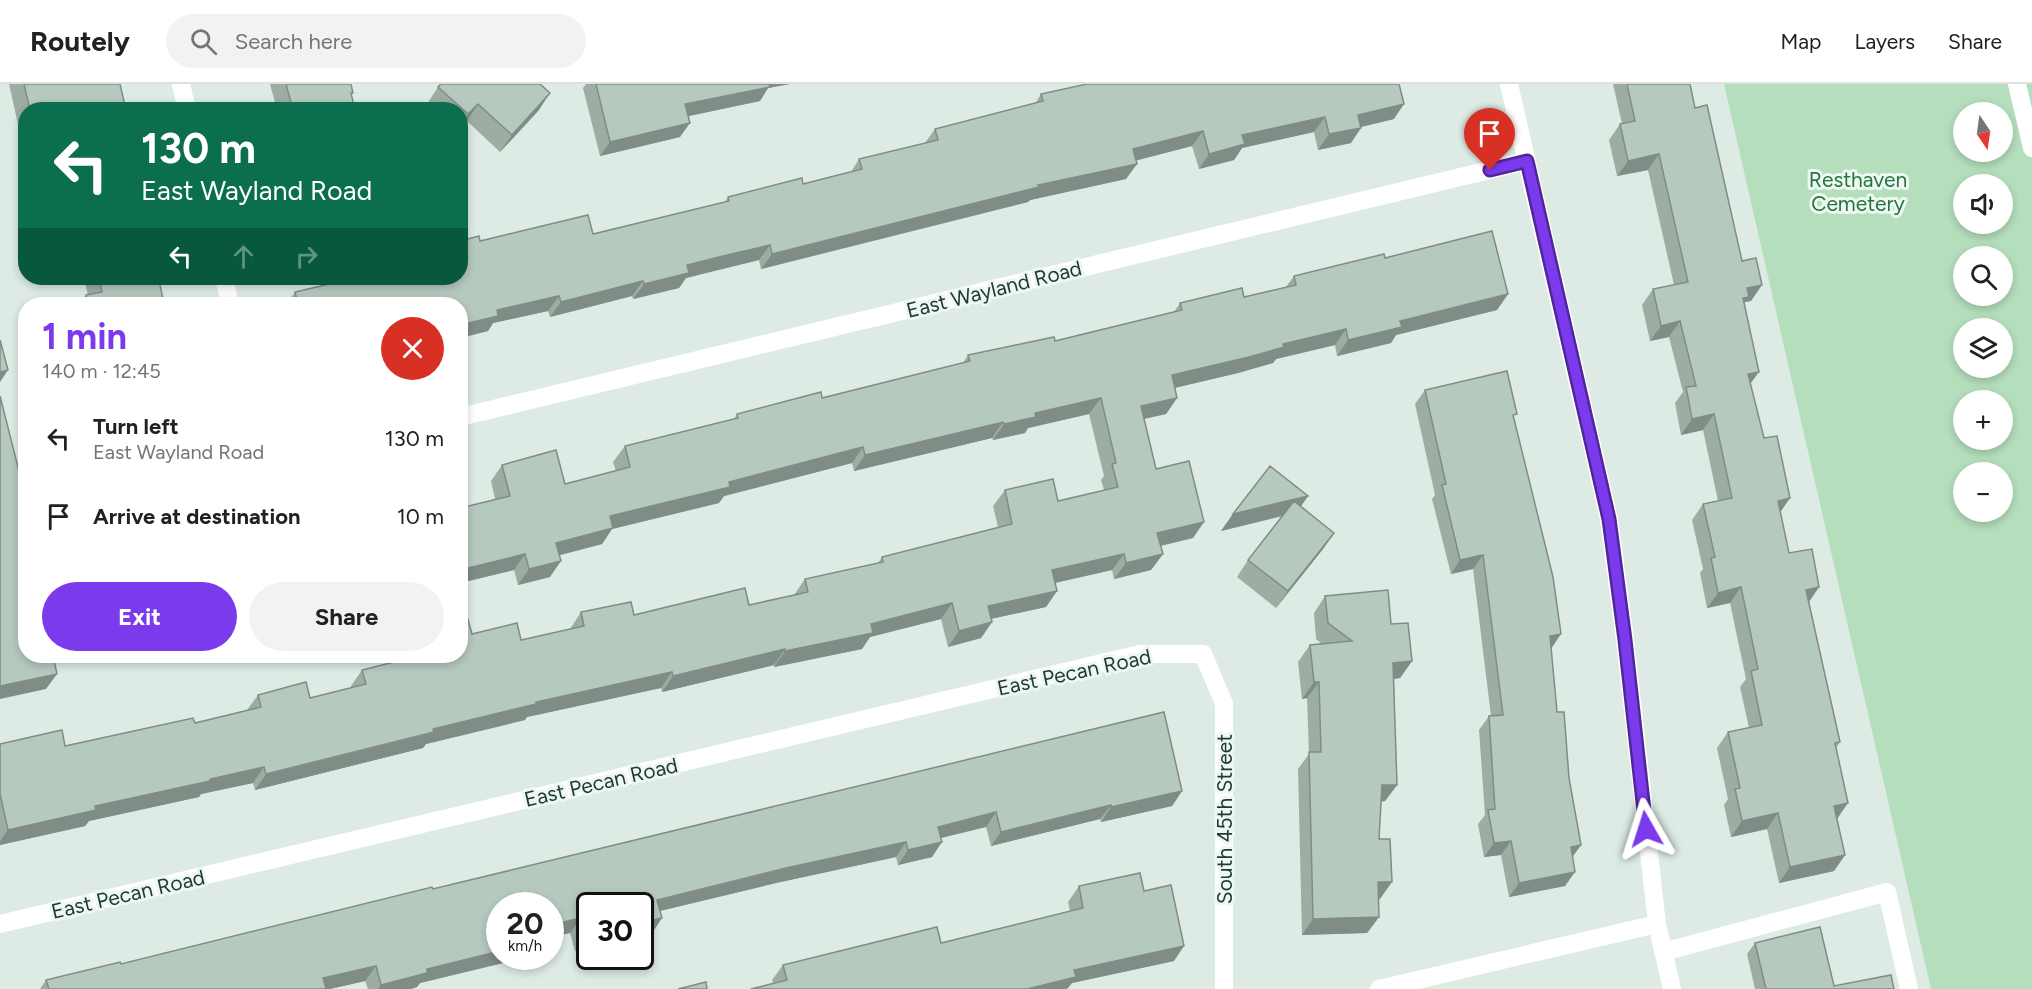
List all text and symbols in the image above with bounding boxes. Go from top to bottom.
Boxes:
search box [166,14,586,68]
text: Routely [30,24,130,58]
icon: search [187,25,220,58]
text: Search here [235,28,352,55]
text: Map [1781,29,1821,54]
text: Layers [1854,29,1915,54]
text: Share [1948,29,2002,54]
north arrow [1953,102,2013,162]
map controls [1953,102,2013,522]
pin [1464,108,1515,170]
icon: arrive [1473,117,1506,150]
text: 130 m [141,123,256,174]
icon: left [42,126,120,204]
park label: Resthaven Cemetery [1809,167,1907,216]
text: East Wayland Road [141,174,372,207]
button: sound [1953,174,2013,234]
icon: left [164,240,197,273]
icon: ahead [227,240,260,273]
icon: right [290,240,323,273]
button: search [1953,246,2013,306]
street label: East Wayland Road [904,255,1084,323]
text: 1 min [42,315,127,358]
button: close [381,317,444,380]
button: layers [1953,318,2013,378]
text: 140 m · 12:45 [42,359,161,383]
button: + [1953,390,2013,450]
text: Turn left [93,413,179,440]
icon: left [42,422,75,455]
text: 130 m [385,425,444,452]
text: East Wayland Road [93,440,264,464]
button: − [1953,462,2013,522]
icon: arrive [42,500,75,533]
text: Arrive at destination [93,503,301,530]
text: 10 m [397,503,444,530]
button: Exit [42,582,237,651]
button: Share [249,582,444,651]
street label: East Pecan Road [995,643,1153,701]
street label: South 45th Street [1212,734,1237,904]
street label: East Pecan Road [522,752,680,812]
position arrow [1614,797,1678,861]
street label: East Pecan Road [49,864,207,924]
speed limit sign: 30 [576,892,654,970]
text: 20 [507,905,543,942]
text: km/h [508,937,542,955]

